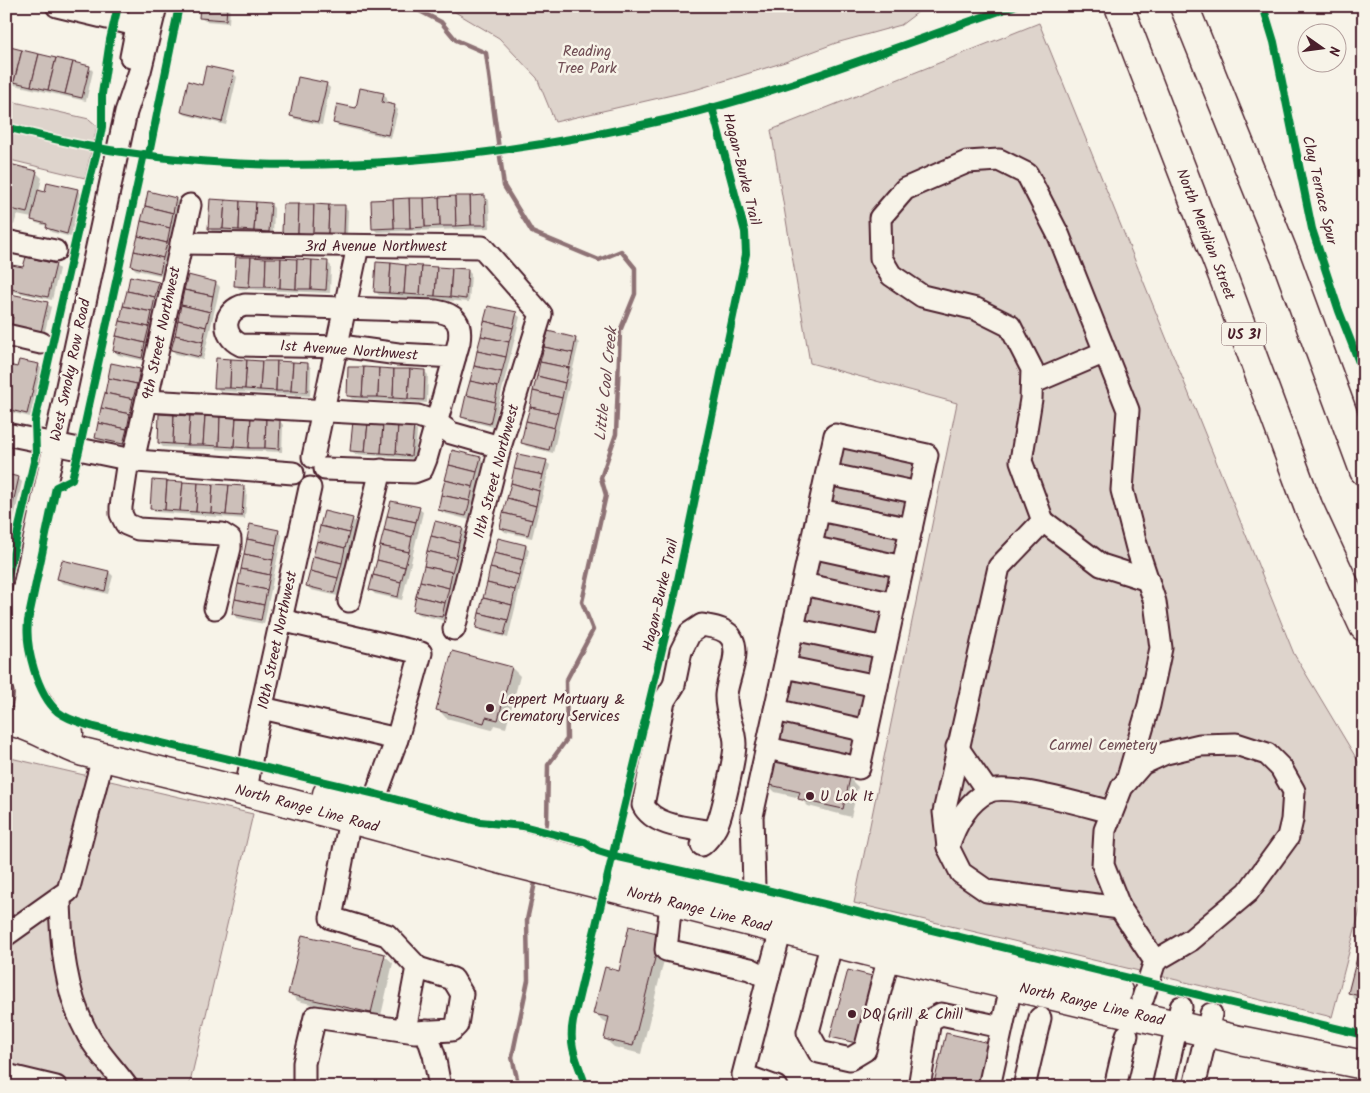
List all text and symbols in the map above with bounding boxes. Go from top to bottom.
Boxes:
north arrow [1298,22,1348,72]
park label: Reading Tree Park [557,40,618,81]
text: N [1322,44,1345,58]
street label: Hagan-Burke Trail [715,111,767,228]
street label: Clay Terrace Spur [1295,133,1343,248]
street label: North Meridian Street [1169,165,1241,304]
street label: 3rd Avenue Northwest [305,235,447,259]
street label: 9th Street Northwest [136,264,188,402]
street label: West Smoky Row Road [44,296,98,444]
road number: US 31 [1222,322,1266,346]
water label: Little Cool Creek [588,324,625,442]
street label: 1st Avenue Northwest [279,334,419,368]
street label: 11th Street Northwest [467,401,526,541]
street label: Hagan-Burke Trail [636,536,686,654]
street label: 10th Street Northwest [252,569,304,712]
place label: Leppert Mortuary & Crematory Services [500,688,625,729]
marker: Leppert Mortuary & Crematory Services [484,702,496,714]
park label: Carmel Cemetery [1049,734,1158,758]
street label: North Range Line Road [232,778,382,840]
place label: U Lok It [820,785,874,809]
marker: U Lok It [804,790,816,802]
street label: North Range Line Road [624,880,774,940]
street label: North Range Line Road [1017,977,1167,1033]
place label: DQ Grill & Chill [862,1003,963,1027]
marker: DQ Grill & Chill [846,1008,858,1020]

